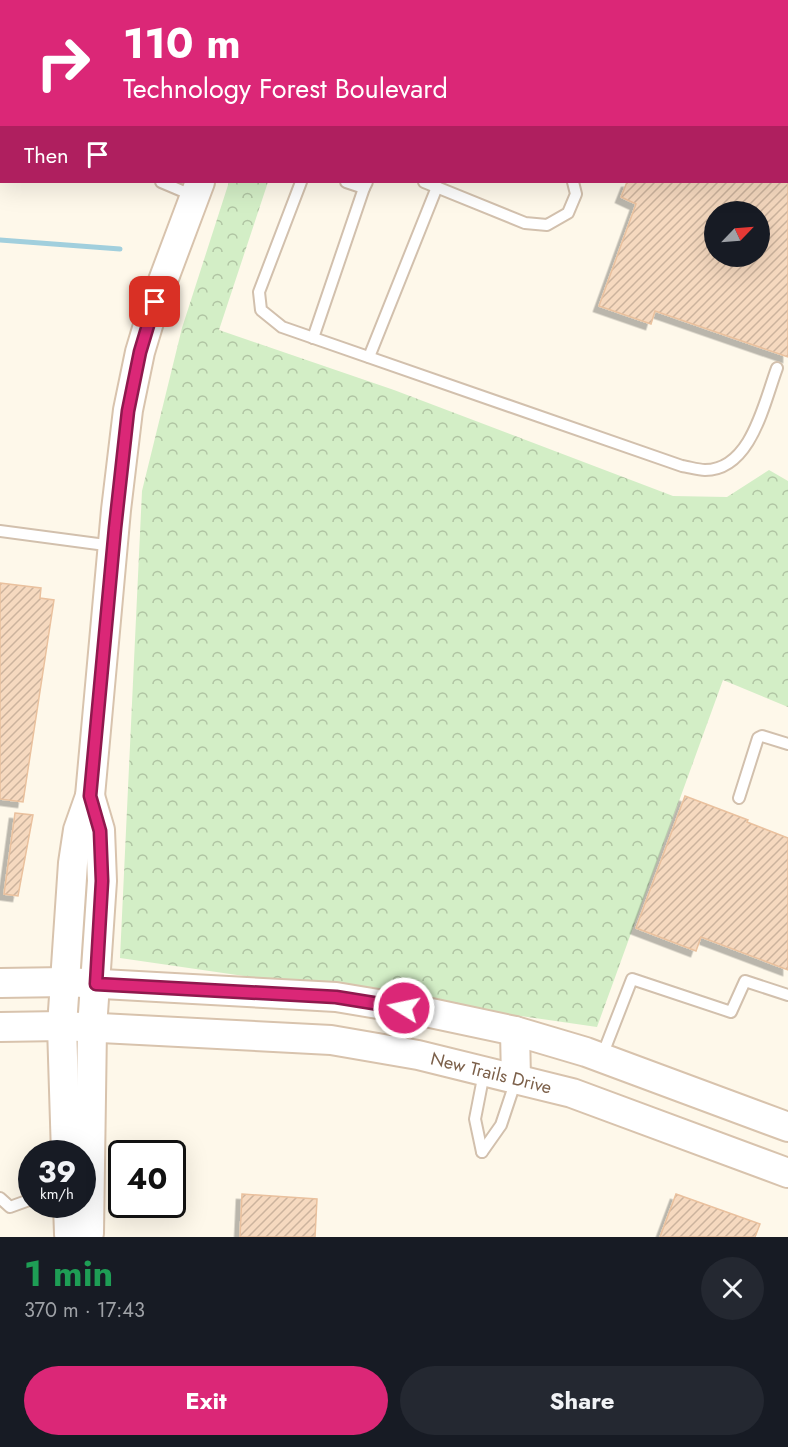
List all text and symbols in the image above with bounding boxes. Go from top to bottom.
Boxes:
text: 110 m [123,13,241,74]
icon: right [24,24,102,102]
text: Technology Forest Boulevard [123,69,448,108]
icon: arrive [81,138,114,171]
text: Then [24,139,69,171]
north arrow [704,201,770,267]
map controls [704,201,770,267]
pin [129,276,180,327]
icon: arrive [138,285,171,318]
position arrow [372,976,436,1040]
street label: New Trails Drive [428,1046,554,1101]
speed limit sign: 40 [108,1140,186,1218]
text: 39 [38,1150,76,1193]
text: km/h [40,1183,74,1205]
text: 1 min [24,1247,113,1299]
button: close [701,1257,764,1320]
text: 370 m · 17:43 [24,1296,145,1325]
button: Exit [24,1366,388,1435]
button: Share [400,1366,764,1435]

